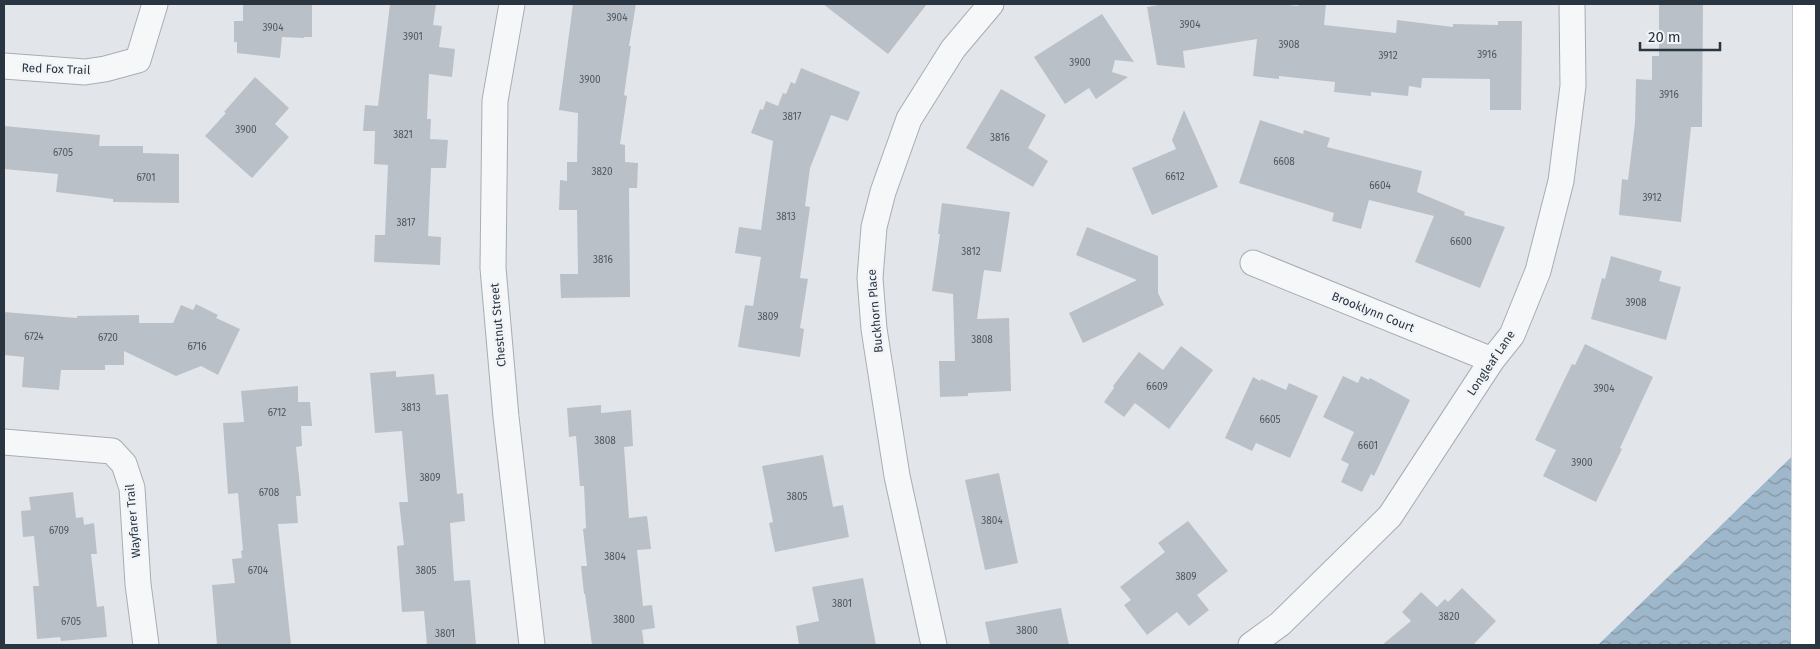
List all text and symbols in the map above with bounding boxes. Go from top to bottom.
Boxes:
house number: 3904 [606,12,628,24]
house number: 3904 [1179,19,1201,31]
scale bar [1640,20,1720,52]
house number: 3904 [262,22,284,34]
text: 20 m [1648,28,1681,46]
house number: 3901 [403,31,423,43]
house number: 3908 [1278,39,1300,51]
house number: 3916 [1477,49,1497,61]
house number: 3912 [1378,50,1398,62]
house number: 3900 [1069,57,1091,69]
street label: Red Fox Trail [21,61,91,77]
house number: 3900 [579,74,601,86]
house number: 3916 [1659,89,1679,101]
house number: 3817 [783,111,802,123]
house number: 3900 [235,124,257,136]
house number: 3821 [393,129,413,141]
house number: 3816 [990,132,1010,144]
house number: 6705 [53,147,73,159]
house number: 6608 [1273,156,1295,168]
house number: 3820 [592,166,613,178]
house number: 6612 [1165,171,1185,183]
house number: 6701 [136,172,156,184]
house number: 6604 [1369,180,1391,192]
house number: 3912 [1642,192,1662,204]
house number: 3813 [776,211,796,223]
house number: 3817 [397,217,416,229]
house number: 6600 [1450,236,1472,248]
house number: 3812 [961,246,981,258]
house number: 3816 [593,254,613,266]
street label: Buckhorn Place [864,269,886,353]
street label: Chestnut Street [487,282,509,368]
street label: Brooklynn Court [1330,289,1417,335]
house number: 3908 [1625,297,1647,309]
house number: 3809 [757,311,779,323]
street label: Longleaf Lane [1464,328,1518,398]
house number: 6724 [24,331,44,343]
house number: 6720 [98,332,118,344]
house number: 3808 [971,334,993,346]
house number: 6716 [187,341,207,353]
house number: 6609 [1146,381,1168,393]
house number: 3904 [1593,383,1615,395]
house number: 3813 [401,402,421,414]
house number: 6712 [268,407,286,419]
house number: 6605 [1259,414,1281,426]
house number: 3808 [594,435,616,447]
house number: 6601 [1358,440,1378,452]
house number: 3900 [1571,457,1593,469]
house number: 3809 [419,472,441,484]
street label: Wayfarer Trail [123,483,143,559]
house number: 6708 [259,487,280,499]
house number: 3805 [786,491,808,503]
house number: 3804 [981,515,1003,527]
house number: 6709 [49,525,69,537]
house number: 3804 [604,551,626,563]
house number: 6704 [248,565,269,577]
house number: 3805 [415,565,437,577]
house number: 3809 [1175,571,1197,583]
house number: 3801 [832,598,852,610]
house number: 3820 [1439,611,1460,623]
house number: 3800 [613,614,635,626]
house number: 6705 [61,616,81,628]
house number: 3800 [1016,625,1038,637]
house number: 3801 [435,628,455,640]

